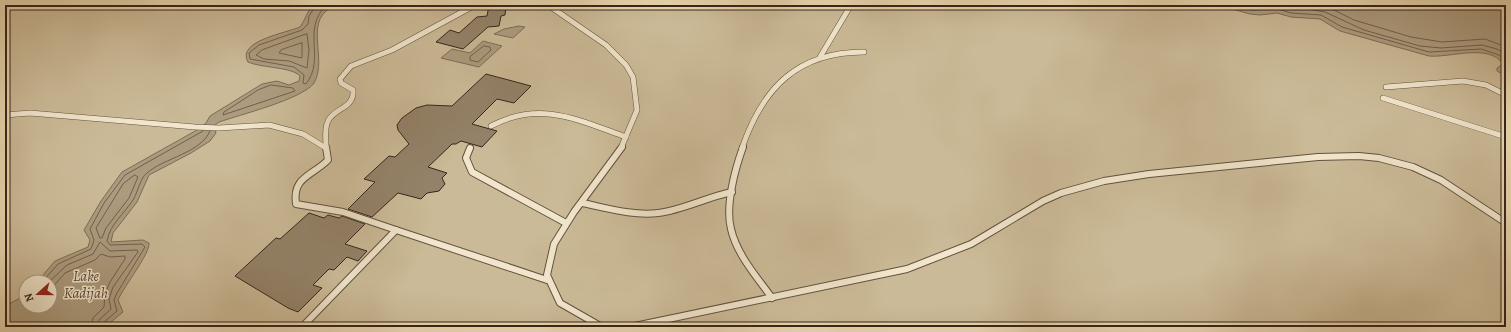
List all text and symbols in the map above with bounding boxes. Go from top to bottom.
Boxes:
water label: Lake Kadijah [64,266,108,303]
north arrow [18,274,58,314]
text: N [21,291,38,304]

